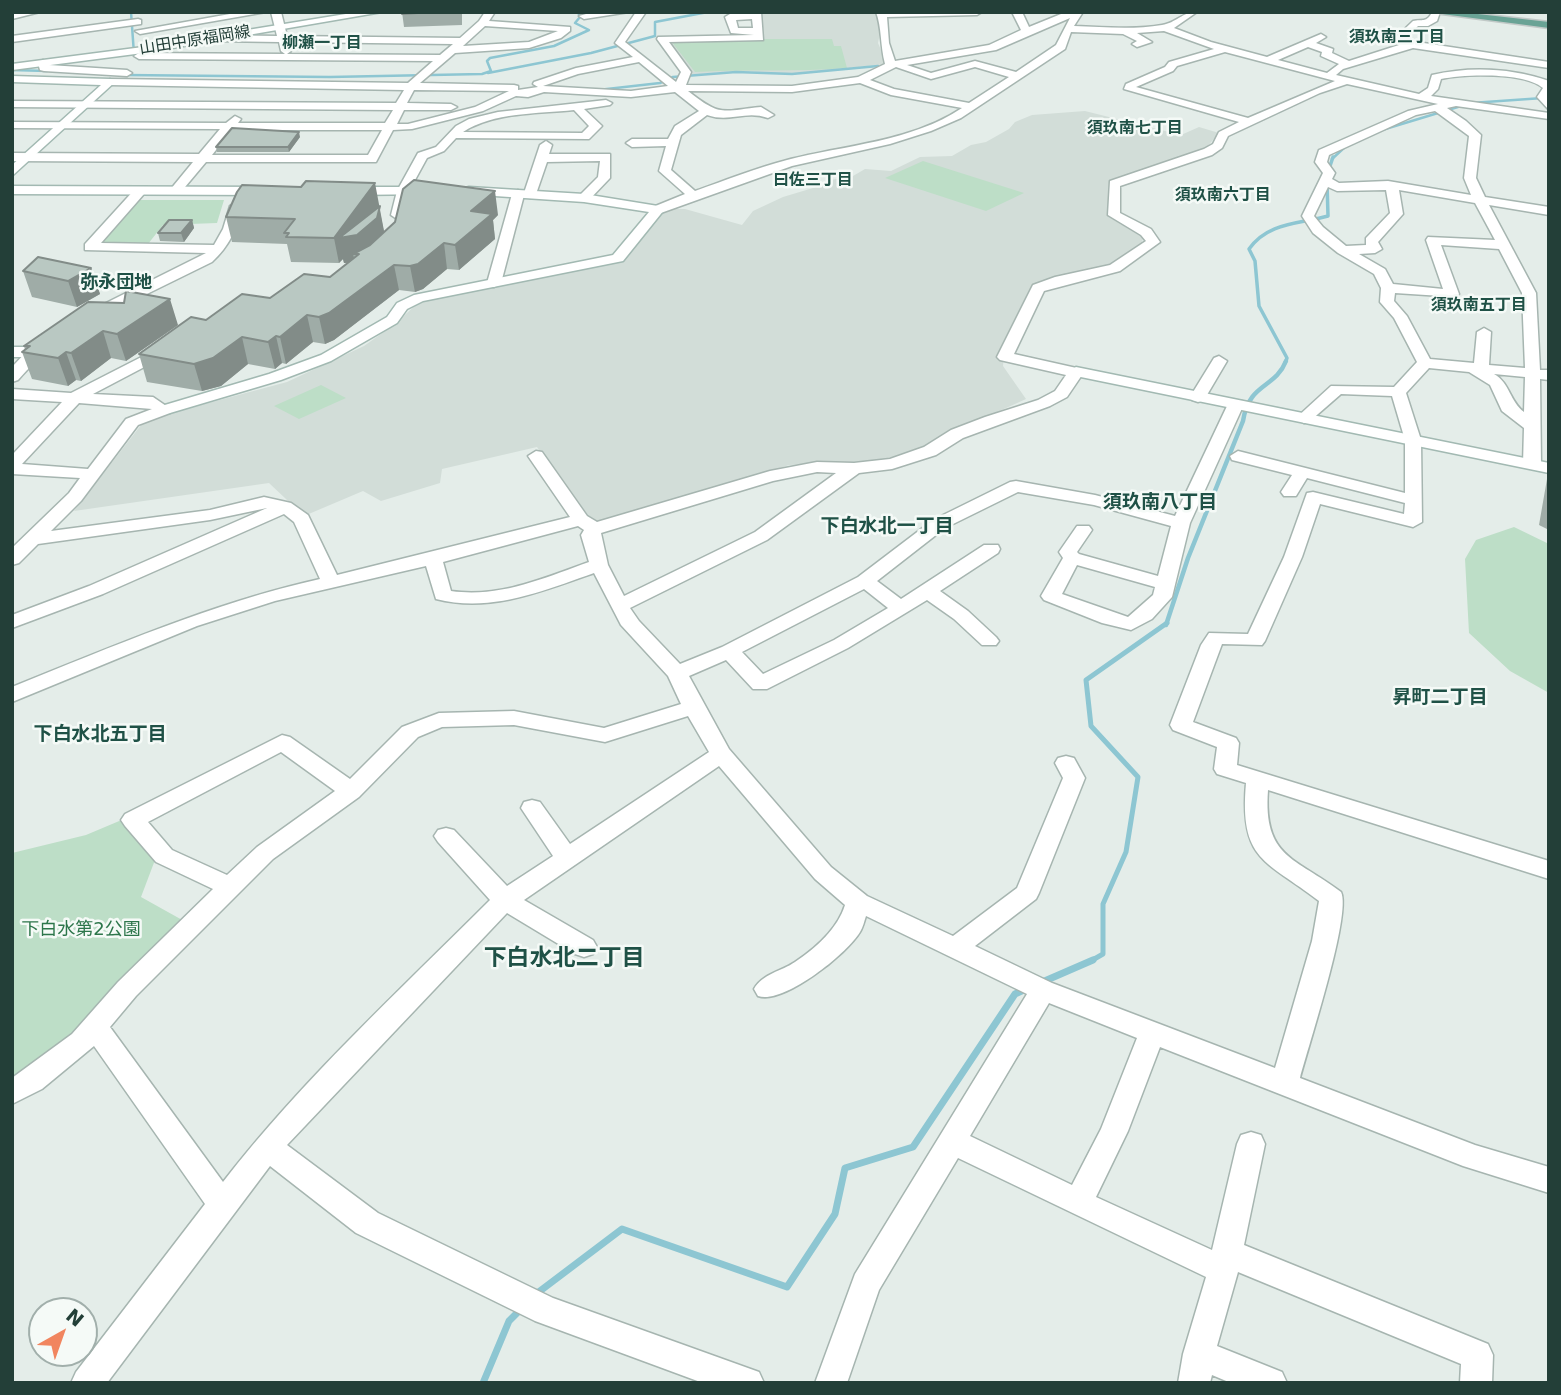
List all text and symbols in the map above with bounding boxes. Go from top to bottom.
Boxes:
street label: 山田中原福岡線 [138,23,252,59]
district label: 須玖南三丁目 [1349,28,1445,48]
district label: 柳瀬一丁目 [282,34,362,54]
district label: 須玖南七丁目 [1087,119,1183,139]
district label: 曰佐三丁目 [773,171,853,191]
district label: 須玖南六丁目 [1175,186,1271,206]
district label: 弥永団地 [80,272,152,294]
district label: 須玖南五丁目 [1431,296,1527,316]
district label: 須玖南八丁目 [1103,492,1217,514]
district label: 下白水北一丁目 [821,516,953,538]
district label: 昇町二丁目 [1393,687,1487,709]
district label: 下白水北五丁目 [34,724,166,746]
park label: 下白水第2公園 [21,919,141,941]
district label: 下白水北二丁目 [484,945,644,973]
north arrow [28,1297,98,1367]
text: N [62,1304,88,1331]

